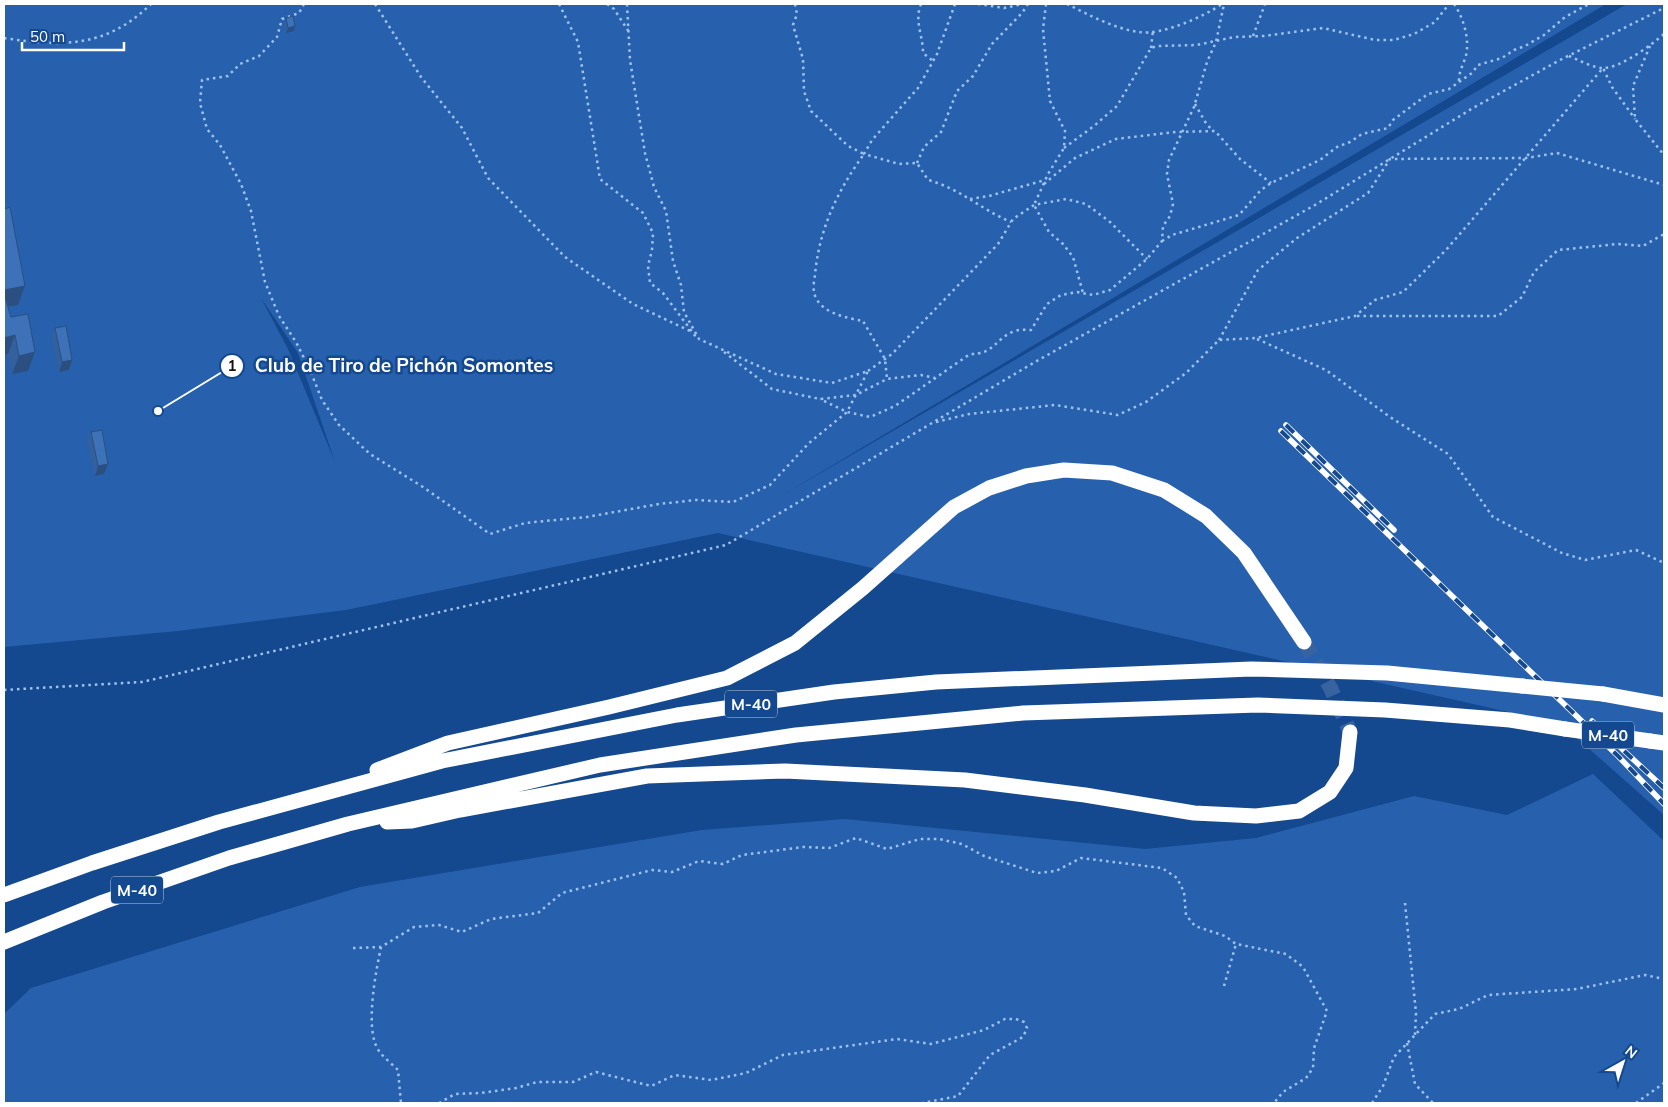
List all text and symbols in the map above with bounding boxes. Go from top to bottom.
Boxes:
scale bar [22,20,125,52]
text: 50 m [30,27,65,46]
callout: Club de Tiro de Pichón Somontes [220,349,563,383]
text: Club de Tiro de Pichón Somontes [255,353,553,377]
text: 1 [227,356,237,375]
road number: M-40 [725,691,777,718]
road number: M-40 [1582,722,1634,748]
road number: M-40 [111,876,163,904]
north arrow [1598,1037,1648,1087]
text: N [1621,1042,1641,1062]

